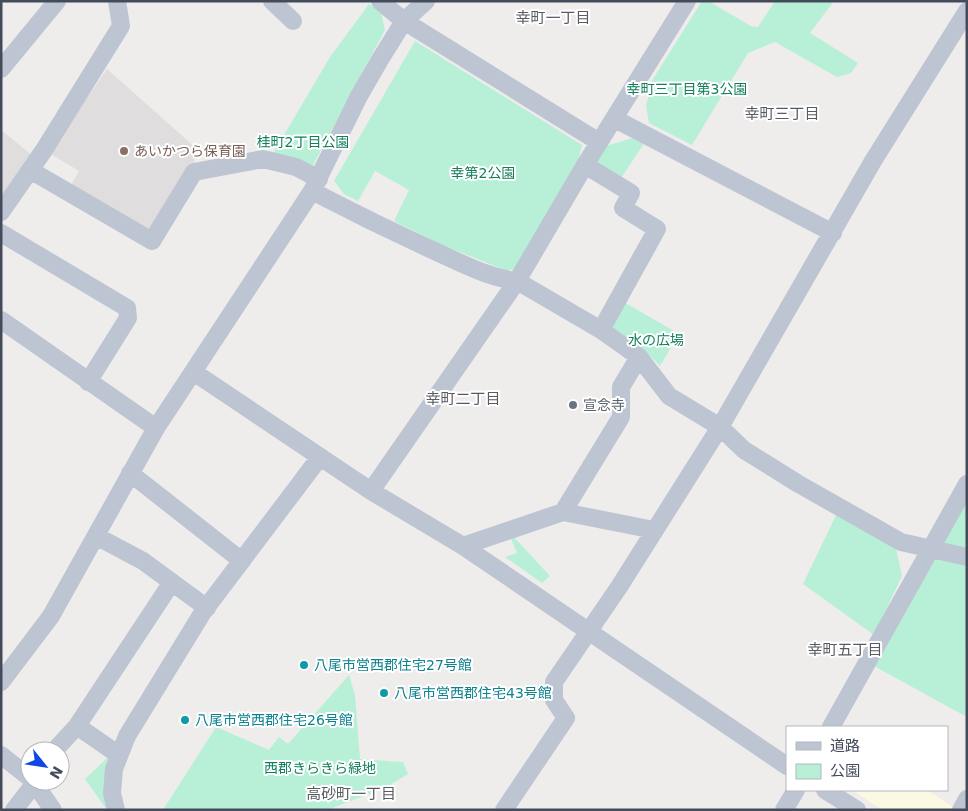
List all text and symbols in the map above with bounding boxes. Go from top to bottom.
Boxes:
district label: 幸町一丁目 [515,9,591,27]
park label: 幸町三丁目第3公園 [627,81,747,97]
district label: 幸町三丁目 [744,105,820,123]
park label: 桂町2丁目公園 [257,134,349,150]
place label: あいかつら保育園 [134,143,246,159]
marker: あいかつら保育園 [118,145,130,157]
park label: 幸第2公園 [451,165,515,181]
park label: 水の広場 [628,332,684,348]
district label: 幸町二丁目 [425,390,501,408]
place label: 宣念寺 [583,397,625,413]
marker: 宣念寺 [567,399,579,411]
district label: 幸町五丁目 [807,641,883,659]
place label: 八尾市営西郡住宅27号館 [314,657,472,673]
marker: 八尾市営西郡住宅27号館 [298,659,310,671]
place label: 八尾市営西郡住宅43号館 [394,685,552,701]
marker: 八尾市営西郡住宅43号館 [378,687,390,699]
place label: 八尾市営西郡住宅26号館 [195,712,353,728]
marker: 八尾市営西郡住宅26号館 [179,714,191,726]
legend [786,726,948,791]
text: 道路 [830,737,860,755]
north arrow [20,741,70,791]
park label: 西郡きらきら緑地 [264,760,376,776]
text: 公園 [830,762,860,780]
text: N [46,763,66,782]
district label: 高砂町一丁目 [306,785,396,803]

